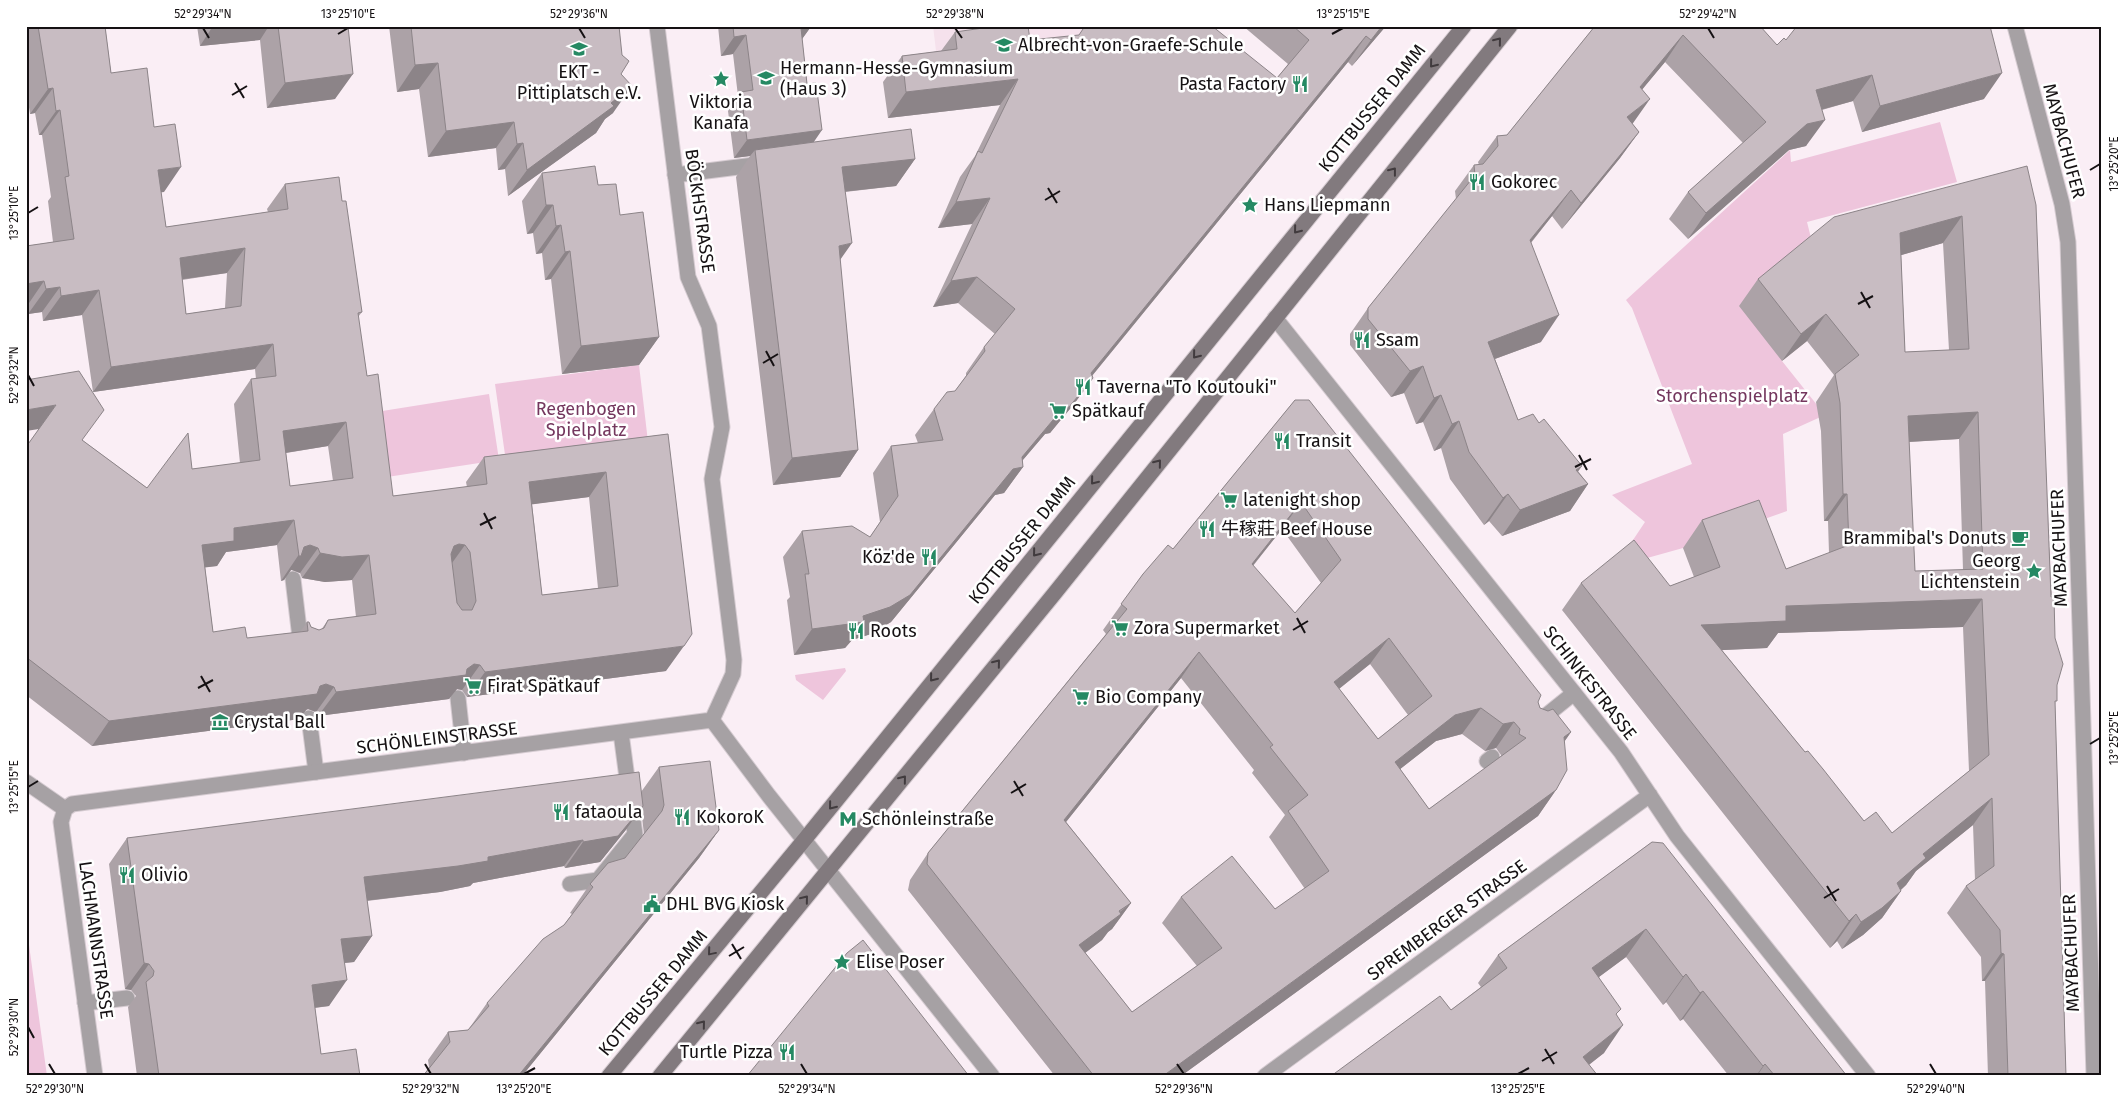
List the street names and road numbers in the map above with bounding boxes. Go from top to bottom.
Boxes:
street label: KOTTBUSSER DAMM [1314,40,1430,176]
street label: MAYBACHUFER [2038,81,2090,201]
street label: BÖCKHSTRASSE [680,147,720,275]
street label: KOTTBUSSER DAMM [964,472,1080,608]
street label: MAYBACHUFER [2046,489,2072,607]
street label: SCHINKESTRASSE [1539,622,1641,744]
street label: SCHÖNLEINSTRASSE [355,717,519,759]
street label: SPREMBERGER STRASSE [1363,855,1531,985]
street label: LACHMANNSTRASSE [74,860,118,1020]
street label: MAYBACHUFER [2058,894,2084,1012]
street label: KOTTBUSSER DAMM [594,925,712,1061]

